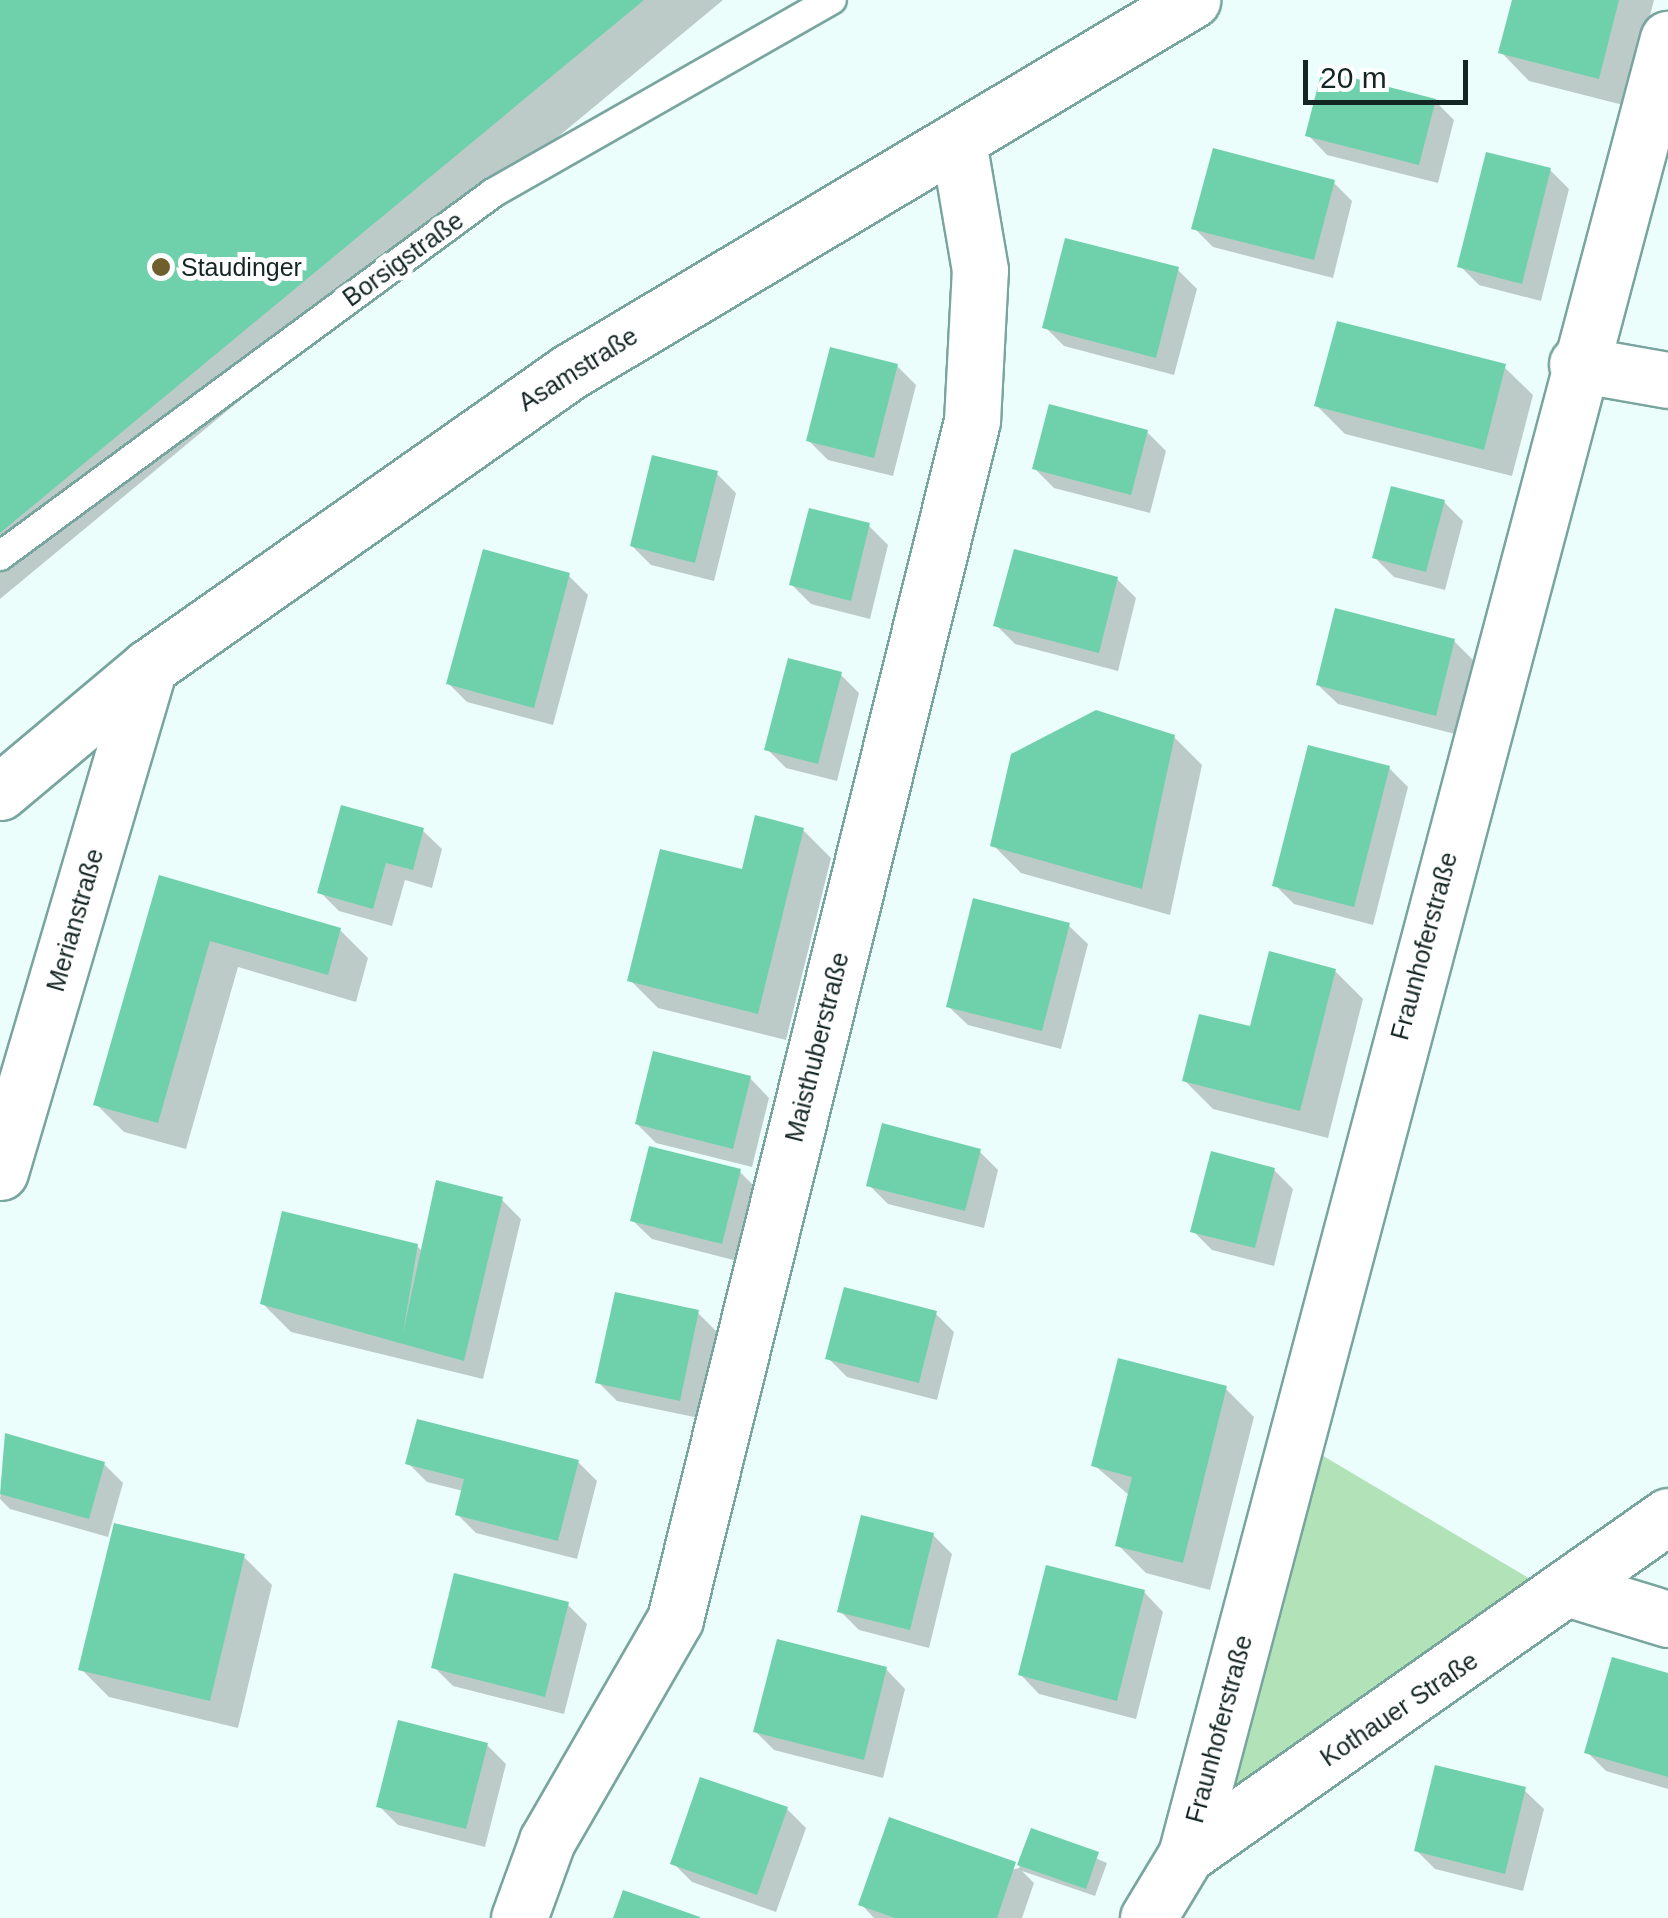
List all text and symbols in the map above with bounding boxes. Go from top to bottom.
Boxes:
scale bar [1308,40,1473,102]
text: 20 m [1320,61,1387,94]
street label: Borsigstraße [337,205,469,313]
place label: Staudinger [181,252,302,282]
marker: Staudinger [150,256,172,278]
street label: Asamstraße [513,321,643,417]
street label: Merianstraße [40,845,110,995]
street label: Fraunhoferstraße [1385,849,1463,1043]
street label: Maisthuberstraße [779,949,855,1145]
street label: Fraunhoferstraße [1180,1632,1258,1826]
street label: Kothauer Straße [1315,1645,1483,1773]

